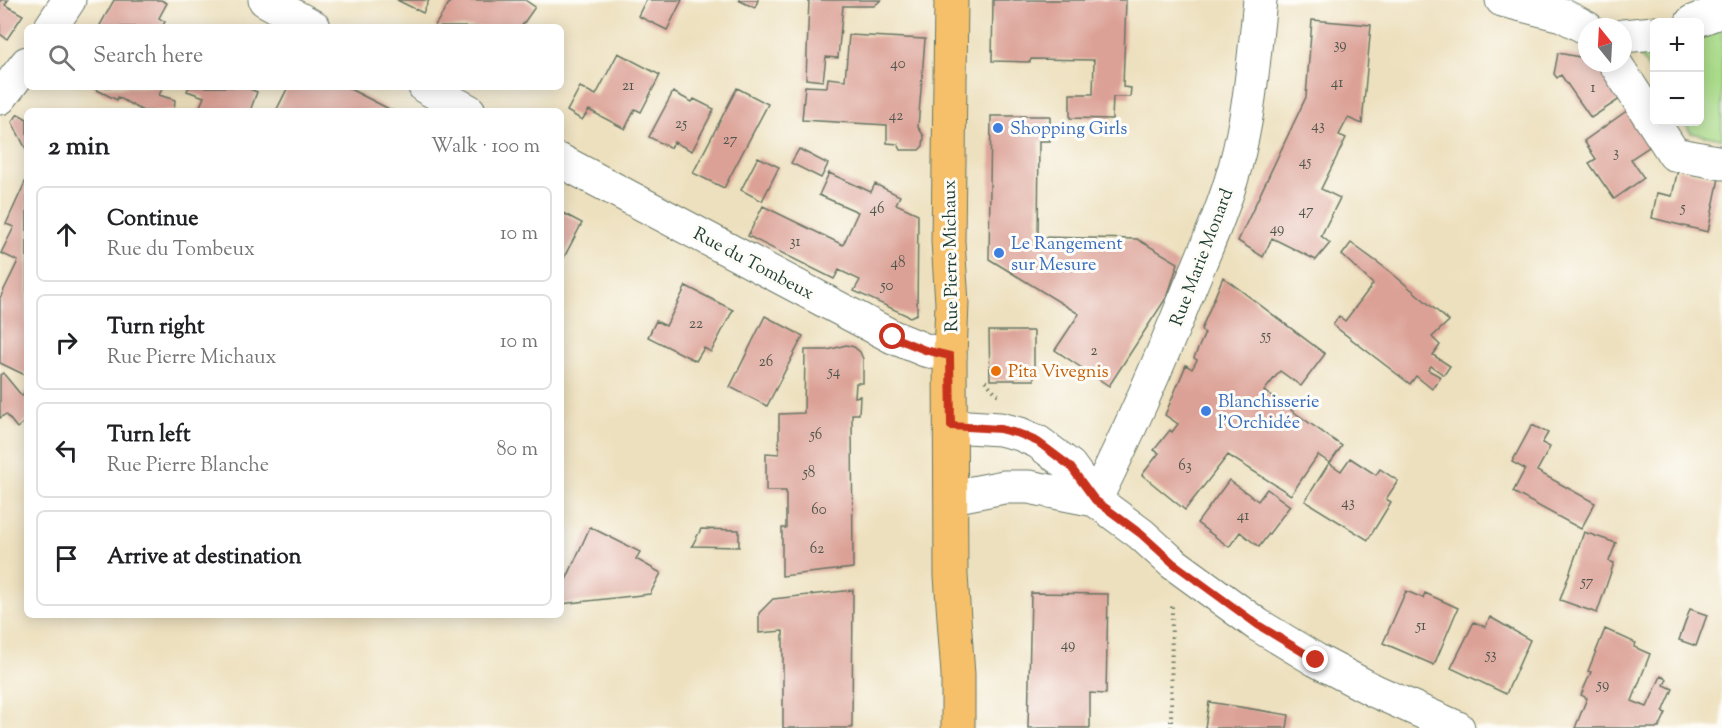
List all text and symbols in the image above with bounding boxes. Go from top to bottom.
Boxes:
north arrow [1578,18,1632,72]
map controls [1650,18,1704,126]
button: + [1650,18,1704,72]
search box [24,24,564,90]
house number: 39 [1333,35,1347,56]
icon: search [45,41,78,74]
text: Search here [93,41,203,73]
house number: 40 [890,54,906,75]
button: − [1650,72,1704,126]
house number: 41 [1331,73,1343,94]
house number: 21 [622,76,634,97]
house number: 1 [1590,78,1596,99]
house number: 42 [889,106,903,127]
house number: 25 [675,114,687,135]
house number: 43 [1311,116,1325,137]
place label: Shopping Girls [1010,117,1127,143]
marker: Shopping Girls [991,121,1005,135]
text: 2 min [48,129,110,166]
house number: 27 [723,130,738,151]
text: Walk · 100 m [431,133,540,162]
house number: 3 [1613,143,1619,164]
house number: 45 [1299,152,1311,173]
street label: Rue Pierre Michaux [938,179,966,332]
street label: Rue Marie Monard [1165,185,1241,330]
house number: 5 [1679,198,1686,219]
house number: 46 [870,199,884,220]
house number: 47 [1298,201,1314,222]
text: Continue [107,204,198,236]
icon: ahead [50,218,83,251]
house number: 49 [1270,219,1284,240]
text: 10 m [500,220,538,249]
street label: Rue du Tombeux [688,222,818,308]
house number: 31 [789,232,801,253]
place label: Le Rangement sur Mesure [1011,232,1123,279]
text: Rue du Tombeux [107,236,255,265]
marker: Le Rangement sur Mesure [992,246,1006,260]
house number: 48 [890,253,906,274]
house number: 50 [879,276,894,297]
text: Turn right [107,312,204,344]
house number: 22 [689,314,703,335]
route start [879,323,905,349]
icon: right [50,326,83,359]
house number: 55 [1260,326,1271,347]
text: 10 m [500,328,538,357]
house number: 2 [1090,341,1098,362]
text: Rue Pierre Michaux [107,344,276,373]
house number: 26 [759,352,773,373]
place label: Pita Vivegnis [1008,360,1109,386]
house number: 54 [827,362,841,383]
marker: Pita Vivegnis [989,364,1003,378]
place label: Blanchisserie l’Orchidée [1218,390,1319,437]
marker: Blanchisserie l’Orchidée [1199,404,1213,418]
text: Turn left [107,420,190,452]
house number: 56 [809,425,822,446]
icon: left [50,434,83,467]
text: 80 m [497,436,538,465]
text: Rue Pierre Blanche [107,452,269,481]
house number: 63 [1178,456,1192,477]
house number: 58 [802,463,815,484]
house number: 43 [1341,493,1355,514]
house number: 60 [811,500,827,521]
house number: 41 [1237,506,1249,527]
house number: 62 [810,539,824,560]
icon: arrive [50,542,83,575]
text: Arrive at destination [107,542,302,574]
house number: 57 [1580,572,1594,593]
house number: 51 [1415,616,1426,637]
house number: 49 [1061,635,1075,656]
house number: 53 [1484,645,1497,666]
route end [1302,646,1328,672]
house number: 59 [1596,675,1609,696]

